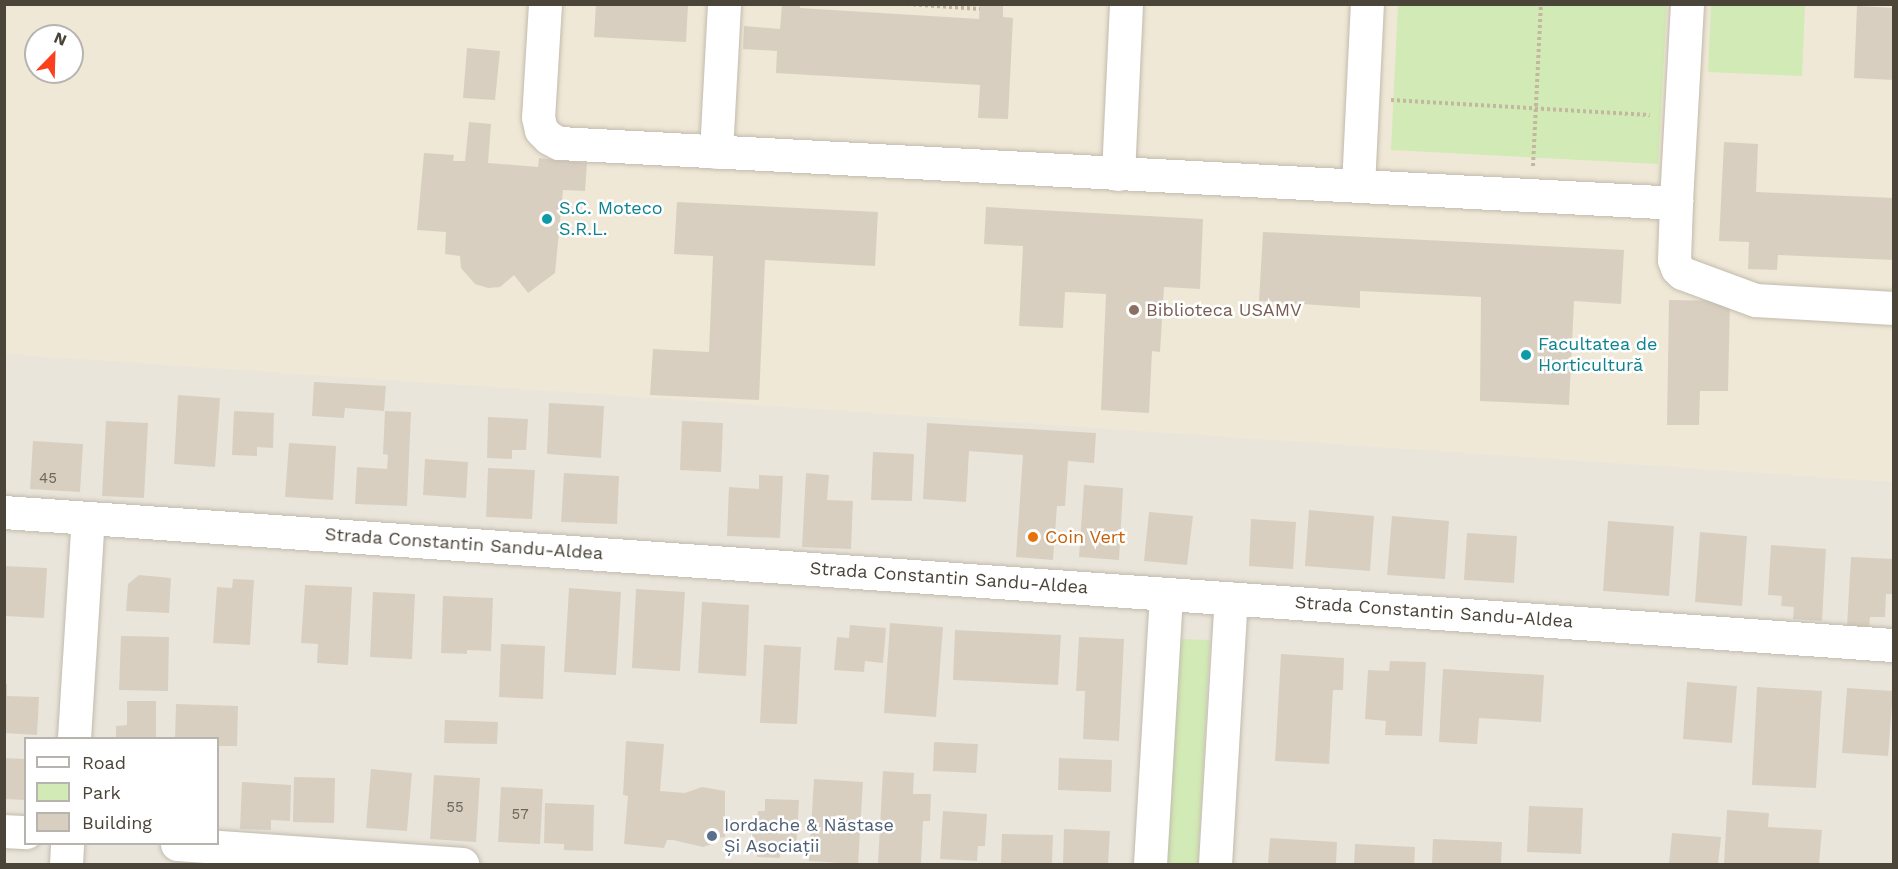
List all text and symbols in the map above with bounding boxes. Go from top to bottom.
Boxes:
north arrow [24,24,84,84]
text: N [51,28,70,50]
place label: S.C. Moteco S.R.L. [559,198,663,240]
marker: S.C. Moteco S.R.L. [540,212,554,226]
place label: Biblioteca USAMV [1146,299,1302,321]
marker: Biblioteca USAMV [1127,303,1141,317]
place label: Facultatea de Horticultură [1538,334,1658,376]
marker: Facultatea de Horticultură [1519,348,1533,362]
house number: 45 [39,470,57,488]
street label: Strada Constantin Sandu-Aldea [324,523,604,565]
place label: Coin Vert [1045,526,1126,548]
marker: Coin Vert [1026,530,1040,544]
street label: Strada Constantin Sandu-Aldea [809,557,1089,599]
street label: Strada Constantin Sandu-Aldea [1294,591,1574,633]
legend [24,737,219,845]
text: Road [82,752,126,773]
text: Park [82,782,121,803]
house number: 55 [446,799,464,817]
house number: 57 [511,806,529,824]
text: Building [82,812,152,833]
place label: Iordache & Năstase Și Asociații [724,815,894,858]
marker: Iordache & Năstase Și Asociații [705,829,719,843]

